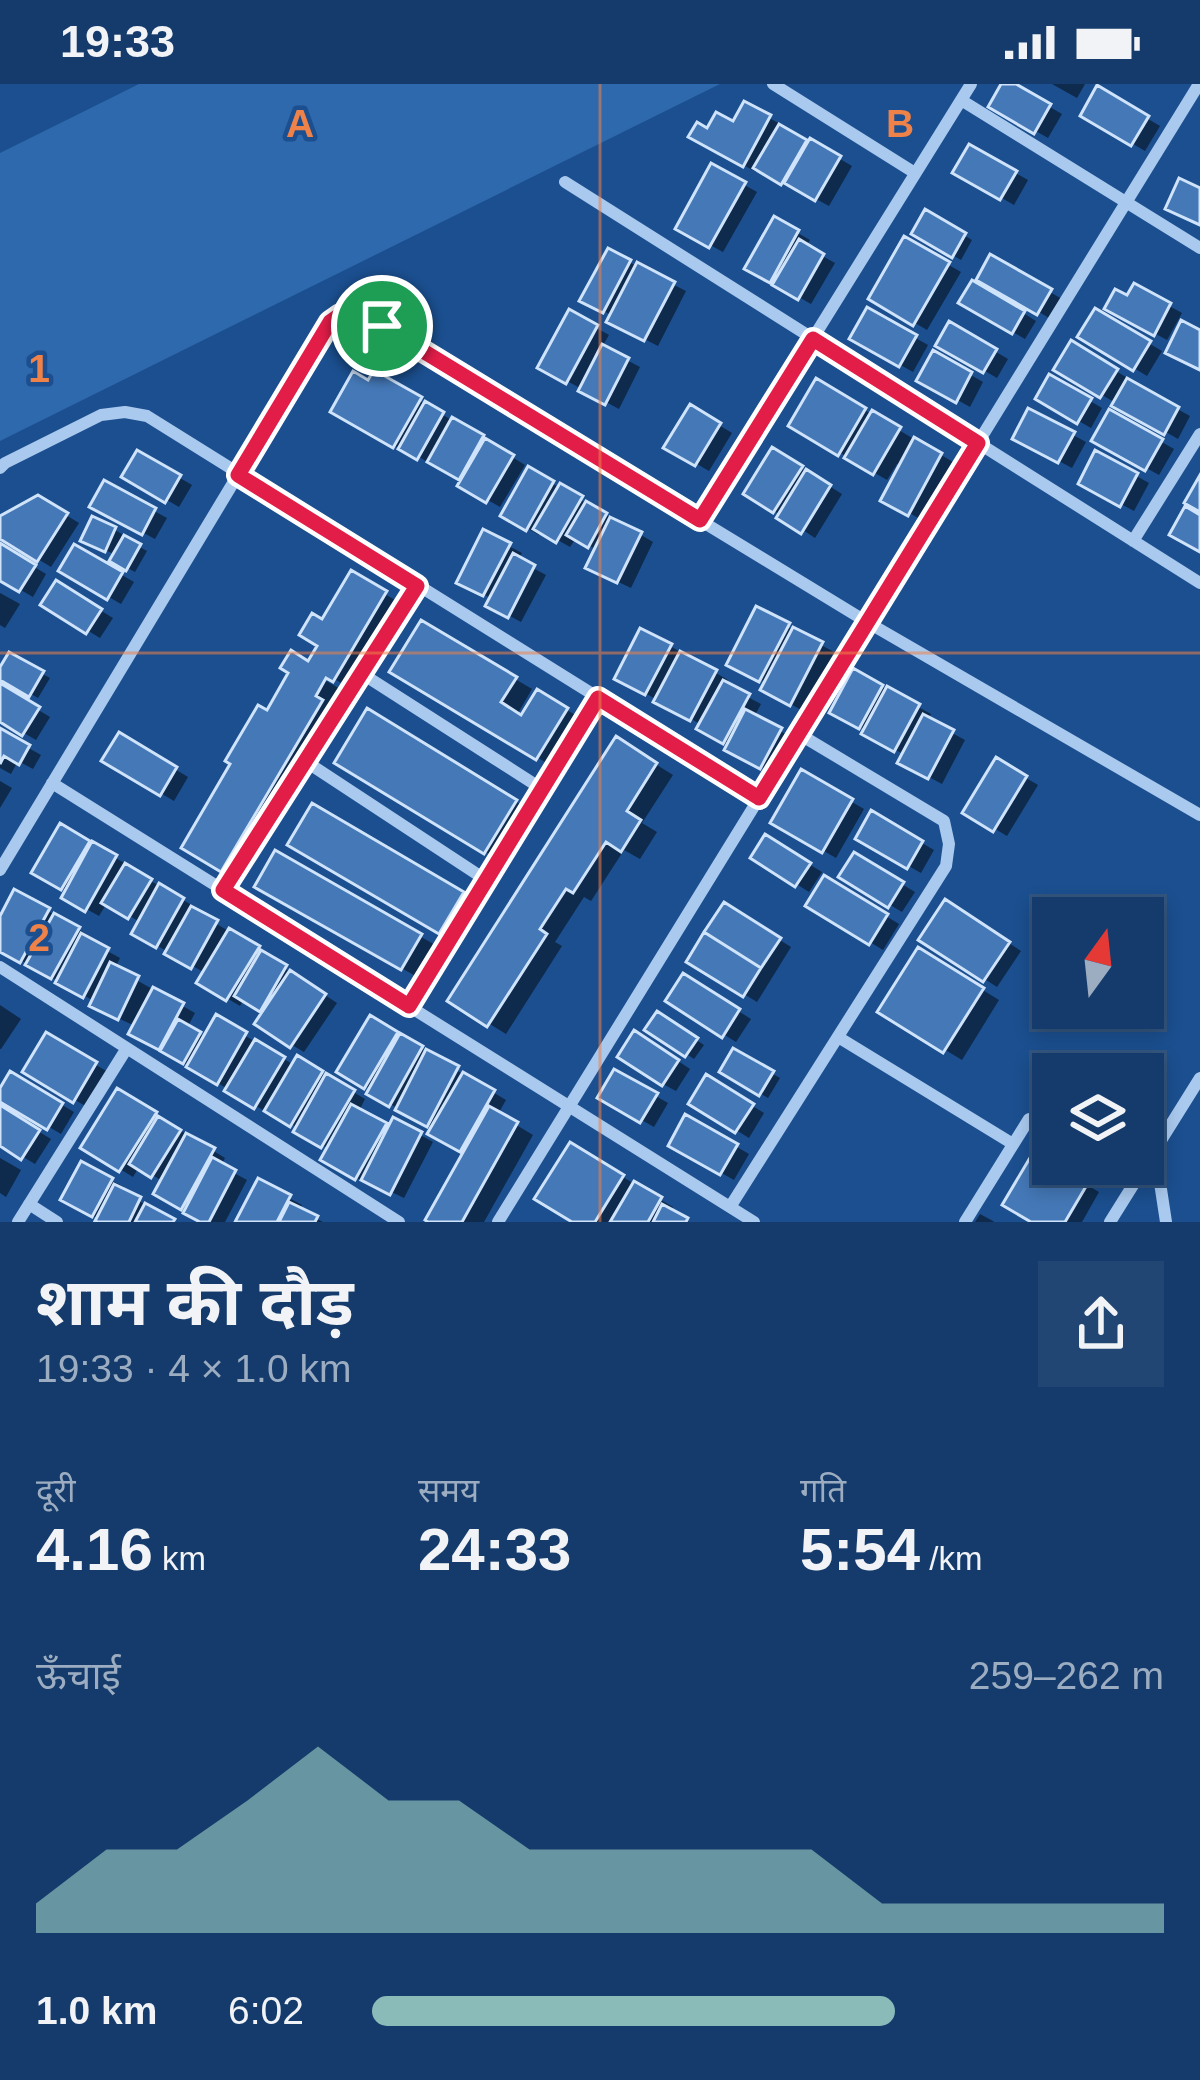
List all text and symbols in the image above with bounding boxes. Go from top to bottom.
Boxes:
text: 19:33 [60,16,175,67]
text: A [286,102,314,145]
text: B [886,102,914,145]
pin [331,275,433,377]
icon: arrive [349,293,415,359]
text: 1 [28,347,50,390]
north arrow [1032,897,1164,1029]
map controls [1032,897,1164,1185]
text: 2 [28,916,50,959]
button: layers [1032,1053,1164,1185]
button: share [1038,1261,1164,1387]
text: शाम की दौड़ [36,1265,354,1339]
text: 19:33 · 4 × 1.0 km [36,1347,351,1390]
text: दूरी [36,1472,76,1509]
text: समय [418,1472,479,1509]
text: गति [800,1472,846,1509]
text: 4.16 [36,1516,153,1583]
text: 24:33 [418,1516,571,1583]
text: 5:54 [800,1516,920,1583]
text: km [153,1540,206,1577]
text: /km [920,1540,982,1577]
text: ऊँचाई [36,1654,121,1697]
text: 259–262 m [969,1654,1164,1697]
text: 1.0 km [36,1989,157,2032]
text: 6:02 [228,1989,304,2032]

